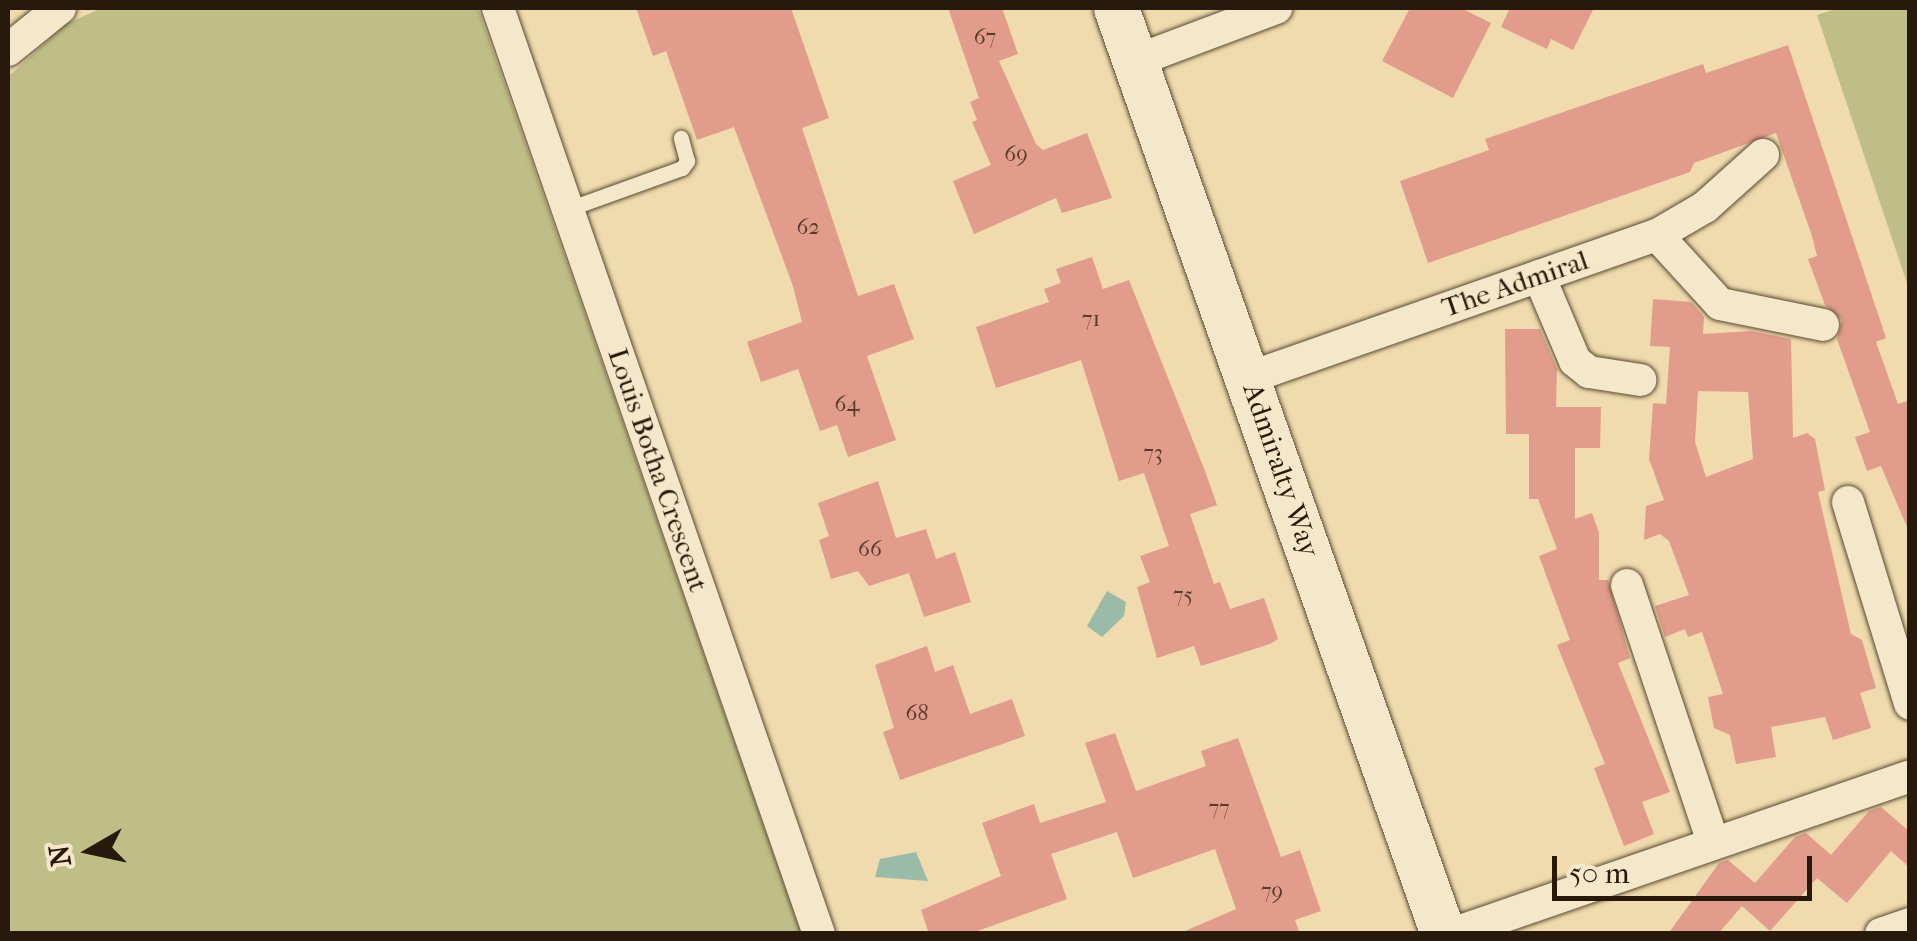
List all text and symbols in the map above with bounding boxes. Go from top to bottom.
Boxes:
house number: 67 [974,25,996,51]
house number: 69 [1004,142,1028,168]
house number: 62 [796,215,820,241]
street label: The Admiral [1437,243,1593,325]
house number: 71 [1082,307,1100,333]
street label: Louis Botha Crescent [601,344,715,596]
street label: Admiralty Way [1236,379,1326,561]
house number: 64 [835,392,859,418]
house number: 73 [1143,441,1163,467]
house number: 66 [858,537,882,563]
house number: 75 [1173,583,1193,609]
house number: 68 [906,701,928,727]
house number: 77 [1208,796,1230,822]
north arrow [40,801,140,901]
scale bar [1557,836,1817,898]
text: N [42,843,78,869]
text: 50 m [1569,856,1630,891]
house number: 79 [1261,879,1283,905]

